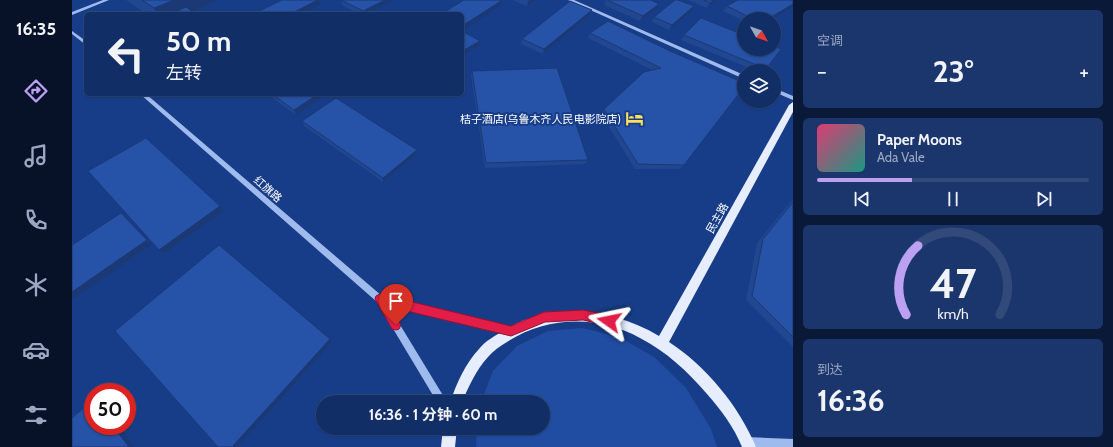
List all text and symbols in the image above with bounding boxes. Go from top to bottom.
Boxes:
north arrow [737,12,781,56]
map controls [737,12,781,108]
text: 16:35 [16,18,56,40]
text: 50 m [166,24,231,58]
icon: left [100,28,152,80]
text: 空调 [817,32,843,48]
text: 23° [933,53,973,90]
text: − [817,58,827,85]
text: + [1079,58,1089,85]
text: 左转 [166,62,202,84]
button: layers [737,64,781,108]
icon: directions [22,77,50,105]
hotel icon: 桔子酒店(乌鲁木齐人民电影院店) [624,109,644,129]
place label: 桔子酒店(乌鲁木齐人民电影院店) [460,112,621,126]
text: Paper Moons [877,131,962,149]
icon: music [22,142,50,170]
text: Ada Vale [877,149,925,165]
street label: 红旗路 [251,173,285,205]
icon: previous [851,188,873,210]
icon: pause [942,188,964,210]
icon: next [1033,188,1055,210]
street label: 民主路 [703,200,731,236]
icon: phone [22,206,50,234]
text: 47 [929,258,977,308]
icon: climate [22,271,50,299]
pin [379,284,413,325]
icon: arrive [385,290,407,312]
position arrow [588,300,630,342]
text: km/h [937,305,969,323]
icon: car [22,336,50,364]
text: 到达 [817,361,843,377]
text: 16:36 [817,382,885,419]
speed limit sign: 50 [84,383,136,435]
icon: filters [22,401,50,429]
text: 16:36 · 1 分钟 · 60 m [369,406,497,424]

